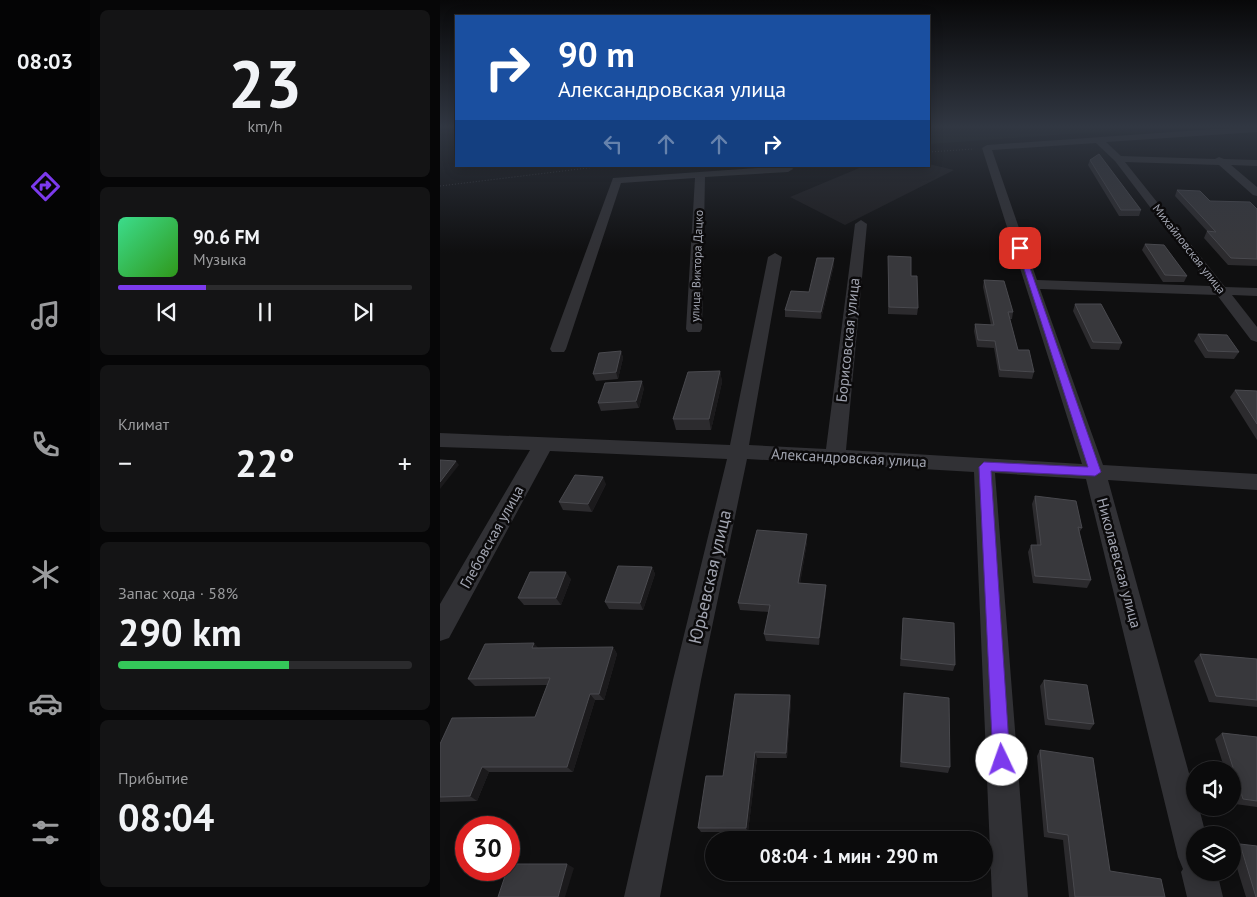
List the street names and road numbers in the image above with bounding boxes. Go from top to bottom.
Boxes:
street label: Михайловская улица [1150,201,1229,297]
street label: улица Виктора Дацко [687,210,706,322]
street label: Борисовская улица [832,277,863,403]
street label: Александровская улица [771,444,927,471]
street label: Глебовская улица [455,482,528,591]
street label: Николаевская улица [1093,496,1146,630]
street label: Юрьевская улица [683,508,736,646]

